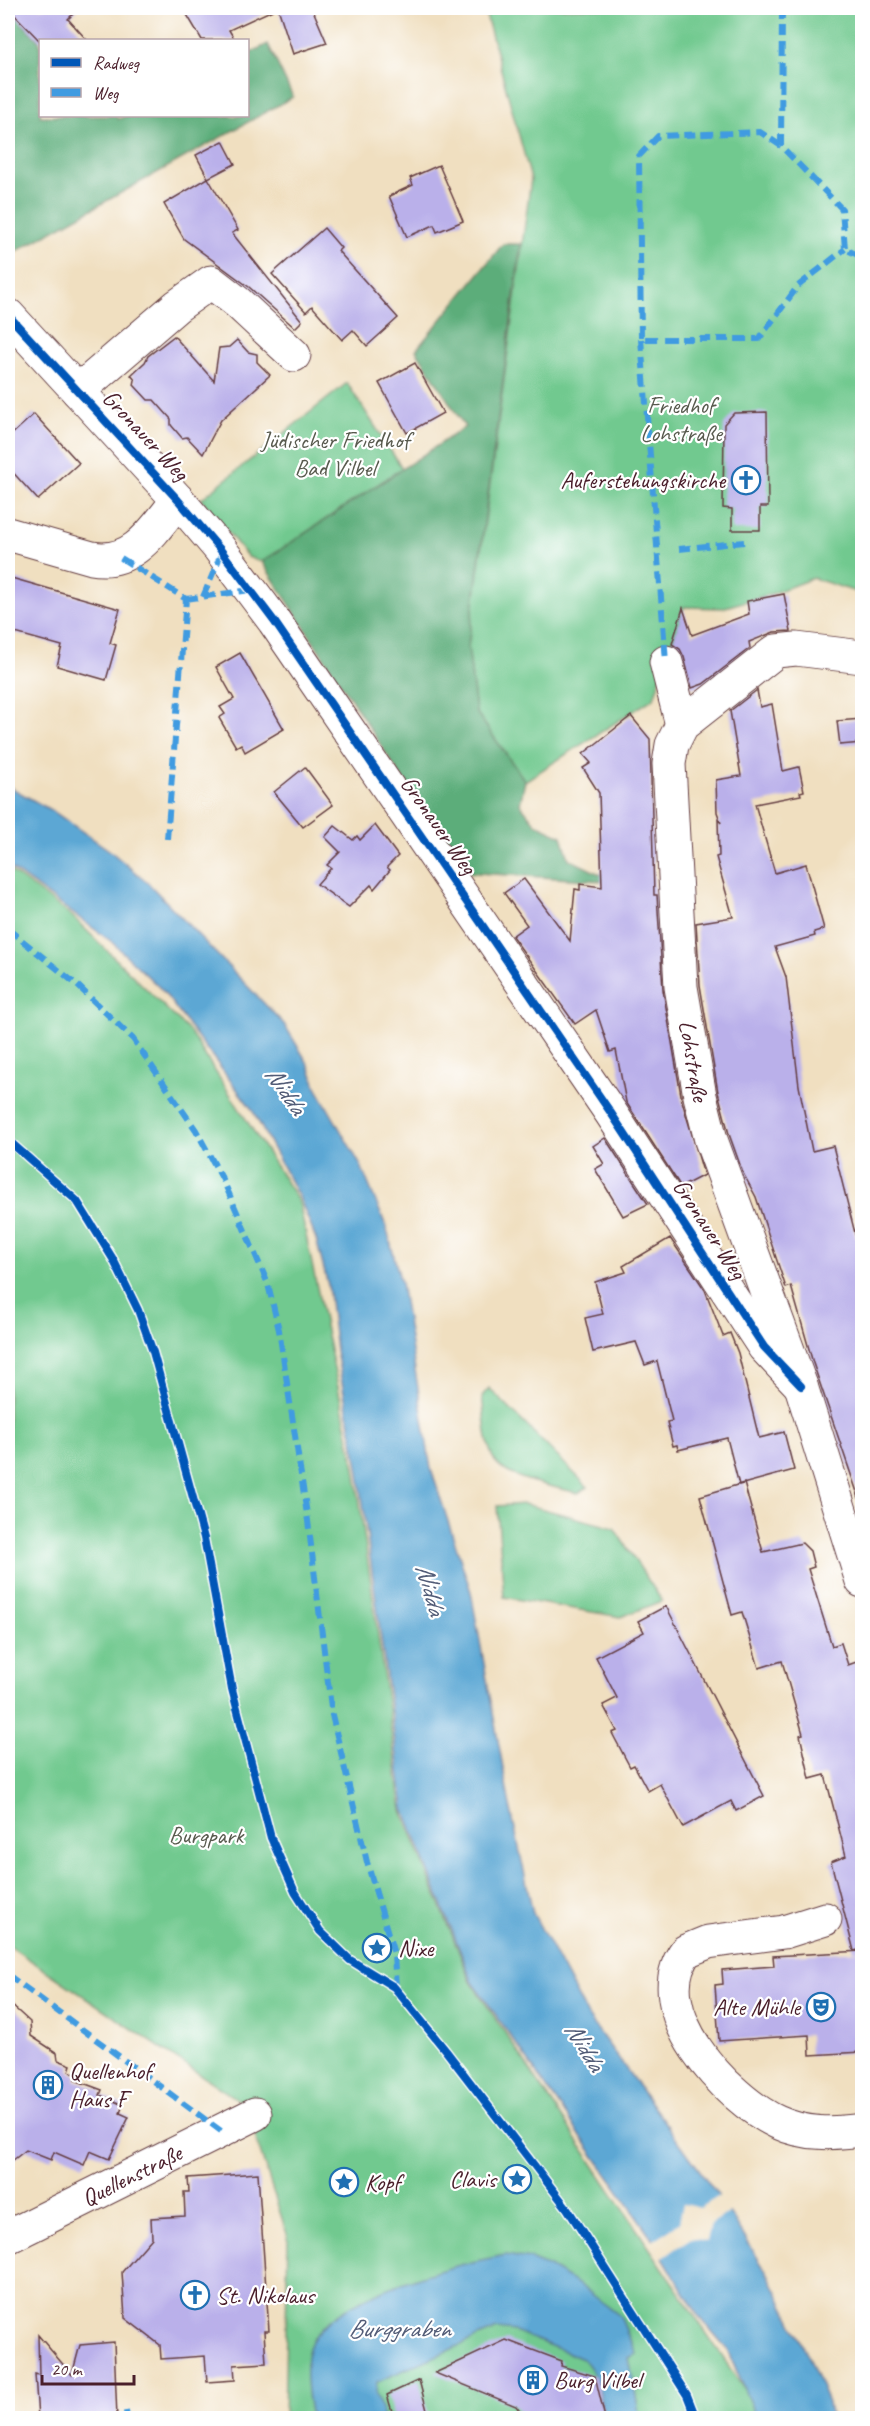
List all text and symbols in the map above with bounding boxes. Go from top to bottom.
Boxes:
legend [39,39,249,117]
text: Radweg [93,52,141,74]
text: Weg [93,82,120,104]
street label: Gronauer Weg [96,383,197,488]
park label: Friedhof Lohstraße [640,390,724,448]
park label: Jüdischer Friedhof Bad Vilbel [260,425,415,483]
church icon: Auferstehungskirche [730,464,762,496]
place label: Auferstehungskirche [560,465,727,495]
street label: Gronauer Weg [394,770,485,881]
street label: Lohstraße [672,1018,716,1107]
water label: Nidda [258,1059,316,1123]
street label: Gronauer Weg [666,1173,754,1286]
water label: Nidda [408,1560,454,1621]
park label: Burgpark [169,1820,246,1850]
place icon: Nixe [361,1932,393,1964]
place label: Nixe [398,1933,436,1963]
theatre icon: Alte Mühle [805,1991,837,2023]
place label: Alte Mühle [713,1992,802,2022]
water label: Nidda [558,2015,614,2079]
place label: Quellenhof Haus F [69,2056,156,2114]
building icon: Quellenhof Haus F [32,2069,64,2101]
street label: Quellenstraße [76,2137,189,2213]
place icon: Clavis [501,2163,533,2195]
place label: Clavis [449,2164,498,2194]
place icon: Kopf [328,2166,360,2198]
place label: Kopf [365,2167,405,2197]
church icon: St. Nikolaus [179,2279,211,2311]
place label: St. Nikolaus [216,2280,316,2310]
water label: Burggraben [348,2312,452,2345]
scale bar [42,2348,134,2386]
text: 20 m [51,2358,84,2380]
building icon: Burg Vilbel [517,2364,549,2396]
place label: Burg Vilbel [554,2365,645,2395]

